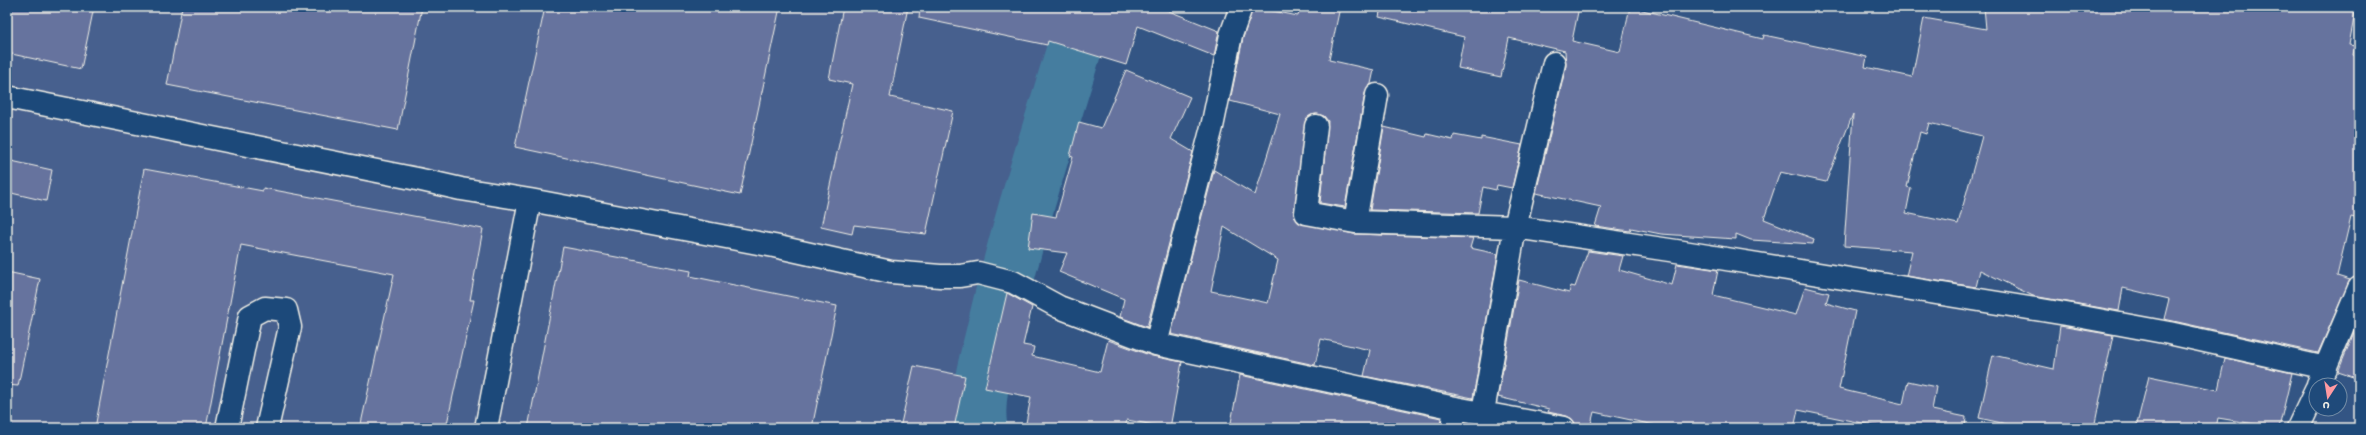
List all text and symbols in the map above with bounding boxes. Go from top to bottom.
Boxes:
north arrow [2308,377,2348,417]
text: U [2321,398,2331,411]

